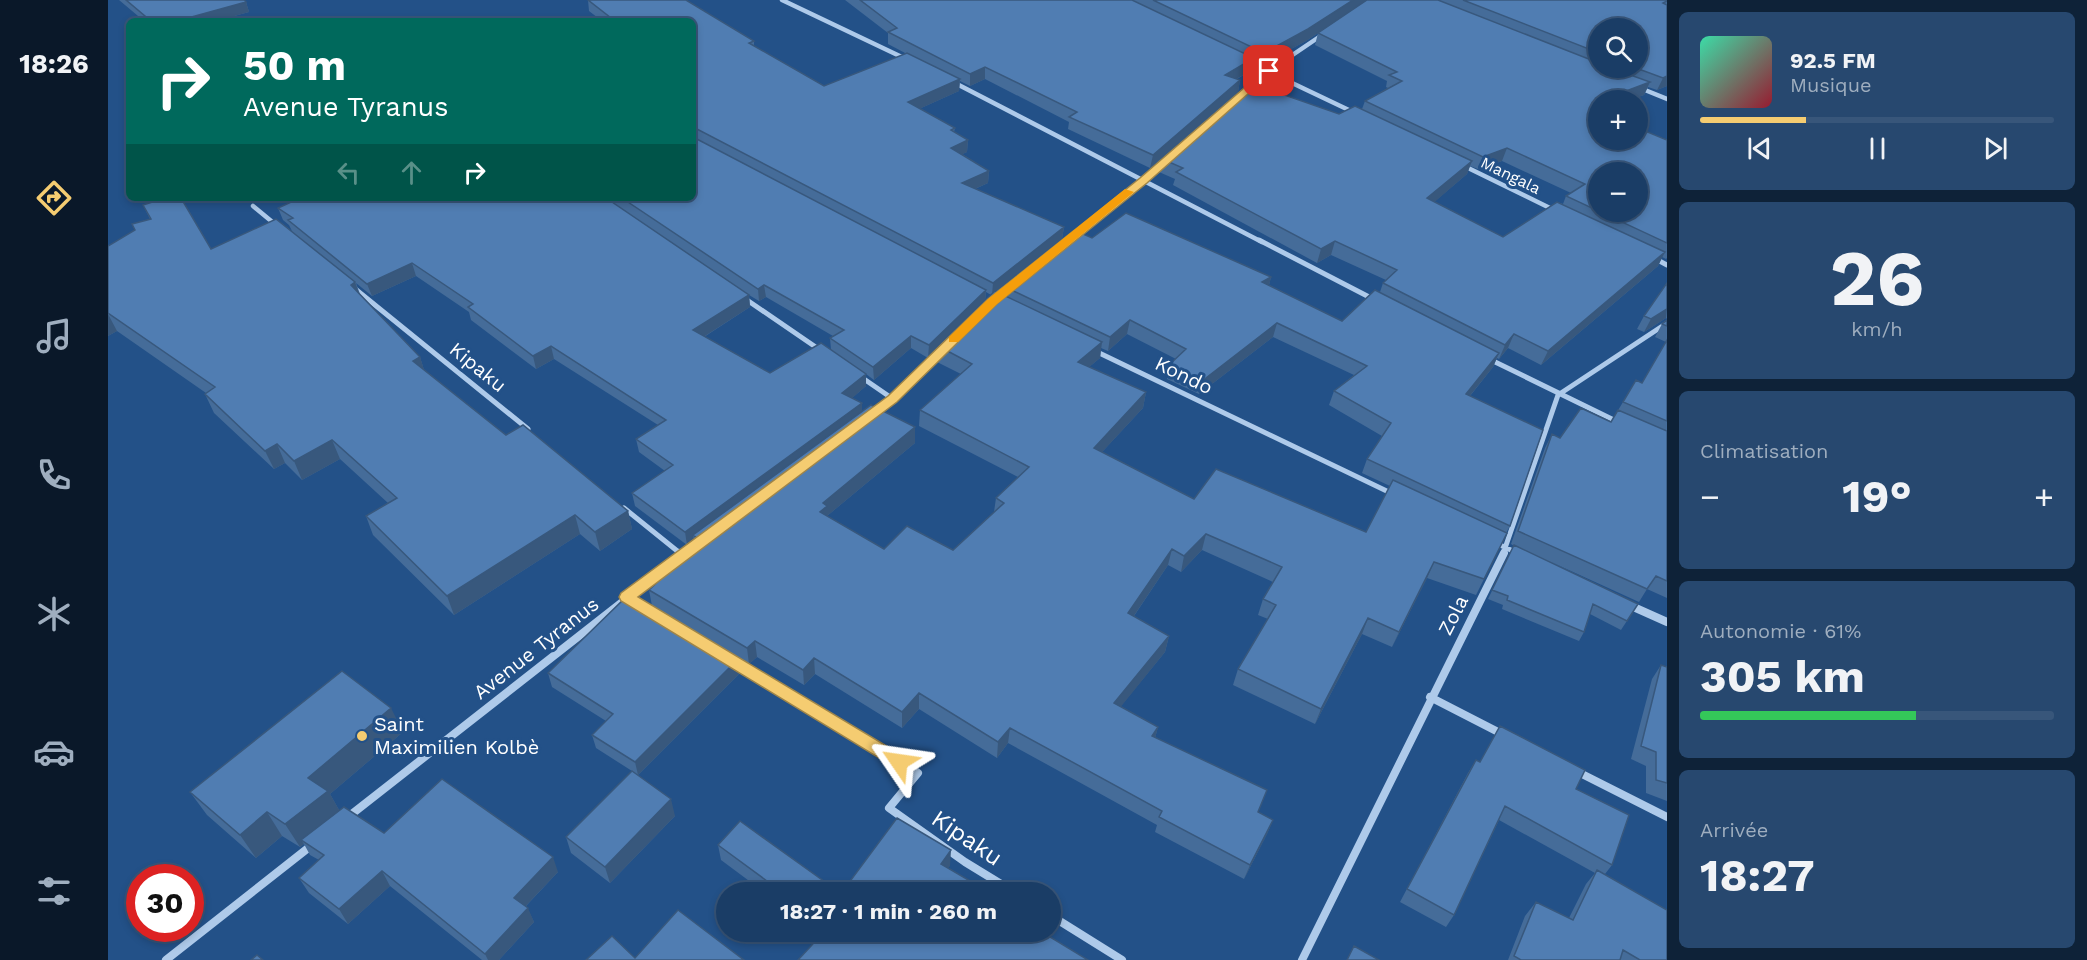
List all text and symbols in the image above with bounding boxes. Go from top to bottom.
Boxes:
map controls [1588,18,1648,222]
button: search [1588,18,1648,78]
text: 50 m [243,41,346,90]
icon: right [144,42,222,120]
pin [1243,45,1294,96]
text: 18:26 [19,48,89,80]
text: 92.5 FM [1790,48,1876,73]
icon: arrive [1252,54,1285,87]
text: Musique [1790,73,1872,97]
button: + [1588,90,1648,150]
text: Avenue Tyranus [243,91,449,123]
icon: previous [1743,132,1776,165]
icon: pause [1861,132,1894,165]
icon: next [1979,132,2012,165]
street label: Mangala [1478,153,1544,198]
icon: left [332,156,365,189]
icon: ahead [395,156,428,189]
icon: right [458,156,491,189]
button: − [1588,162,1648,222]
icon: directions [33,177,75,219]
text: 26 [1830,232,1924,324]
icon: music [33,315,75,357]
text: km/h [1851,317,1903,341]
street label: Kipaku [445,337,511,397]
street label: Kondo [1151,351,1217,399]
text: Climatisation [1700,439,1828,463]
icon: phone [33,454,75,496]
text: 19° [1842,470,1912,523]
text: − [1700,477,1720,516]
text: + [2034,477,2054,516]
street label: Zola [1433,591,1473,639]
street label: Avenue Tyranus [469,592,603,704]
icon: climate [33,593,75,635]
text: Autonomie · 61% [1700,619,1861,643]
text: 305 km [1700,650,1865,703]
place label: Saint Maximilien Kolbè [374,712,539,759]
marker: Saint Maximilien Kolbè [355,729,369,743]
position arrow [867,730,931,794]
icon: car [33,731,75,773]
street label: Kipaku [926,804,1008,872]
text: Arrivée [1700,818,1768,842]
text: 18:27 [1700,849,1815,902]
speed limit sign: 30 [126,864,204,942]
icon: filters [33,870,75,912]
text: 18:27 · 1 min · 260 m [780,899,997,924]

